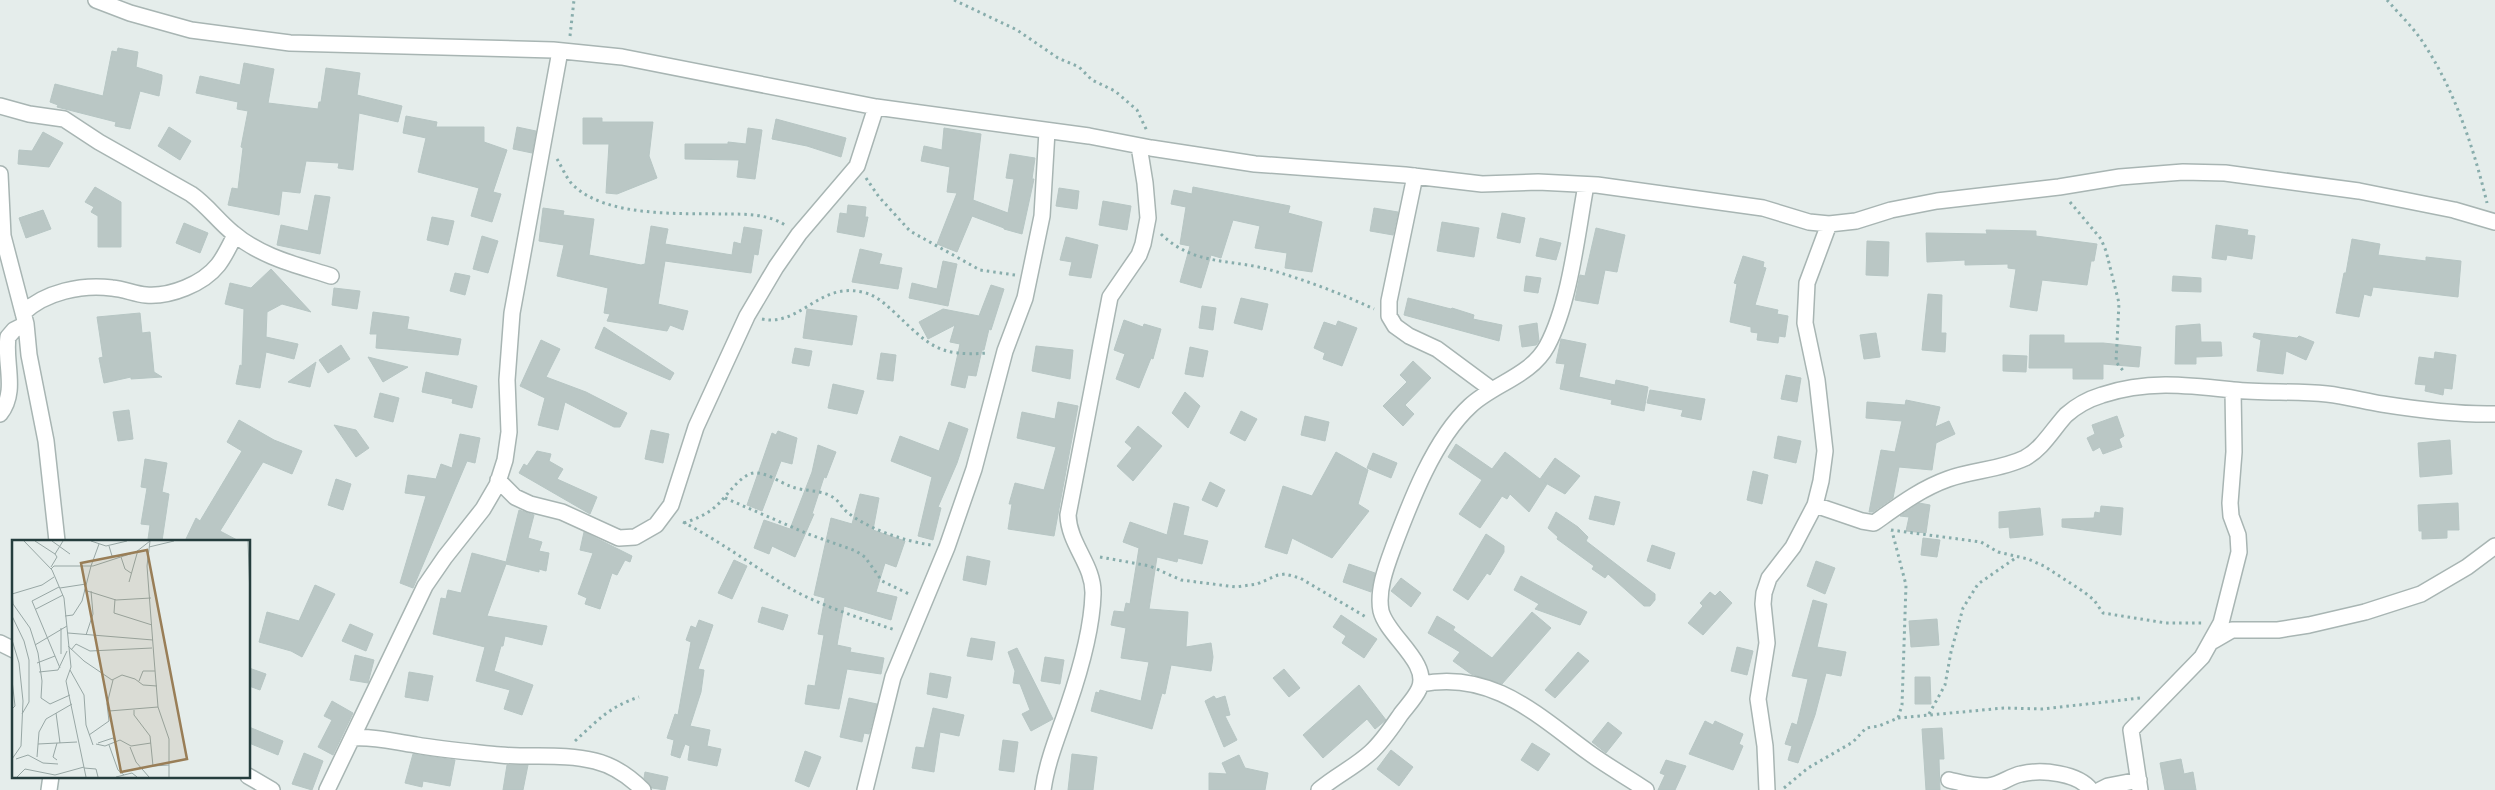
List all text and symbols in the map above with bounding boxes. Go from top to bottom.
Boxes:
inset map [12,540,250,778]

